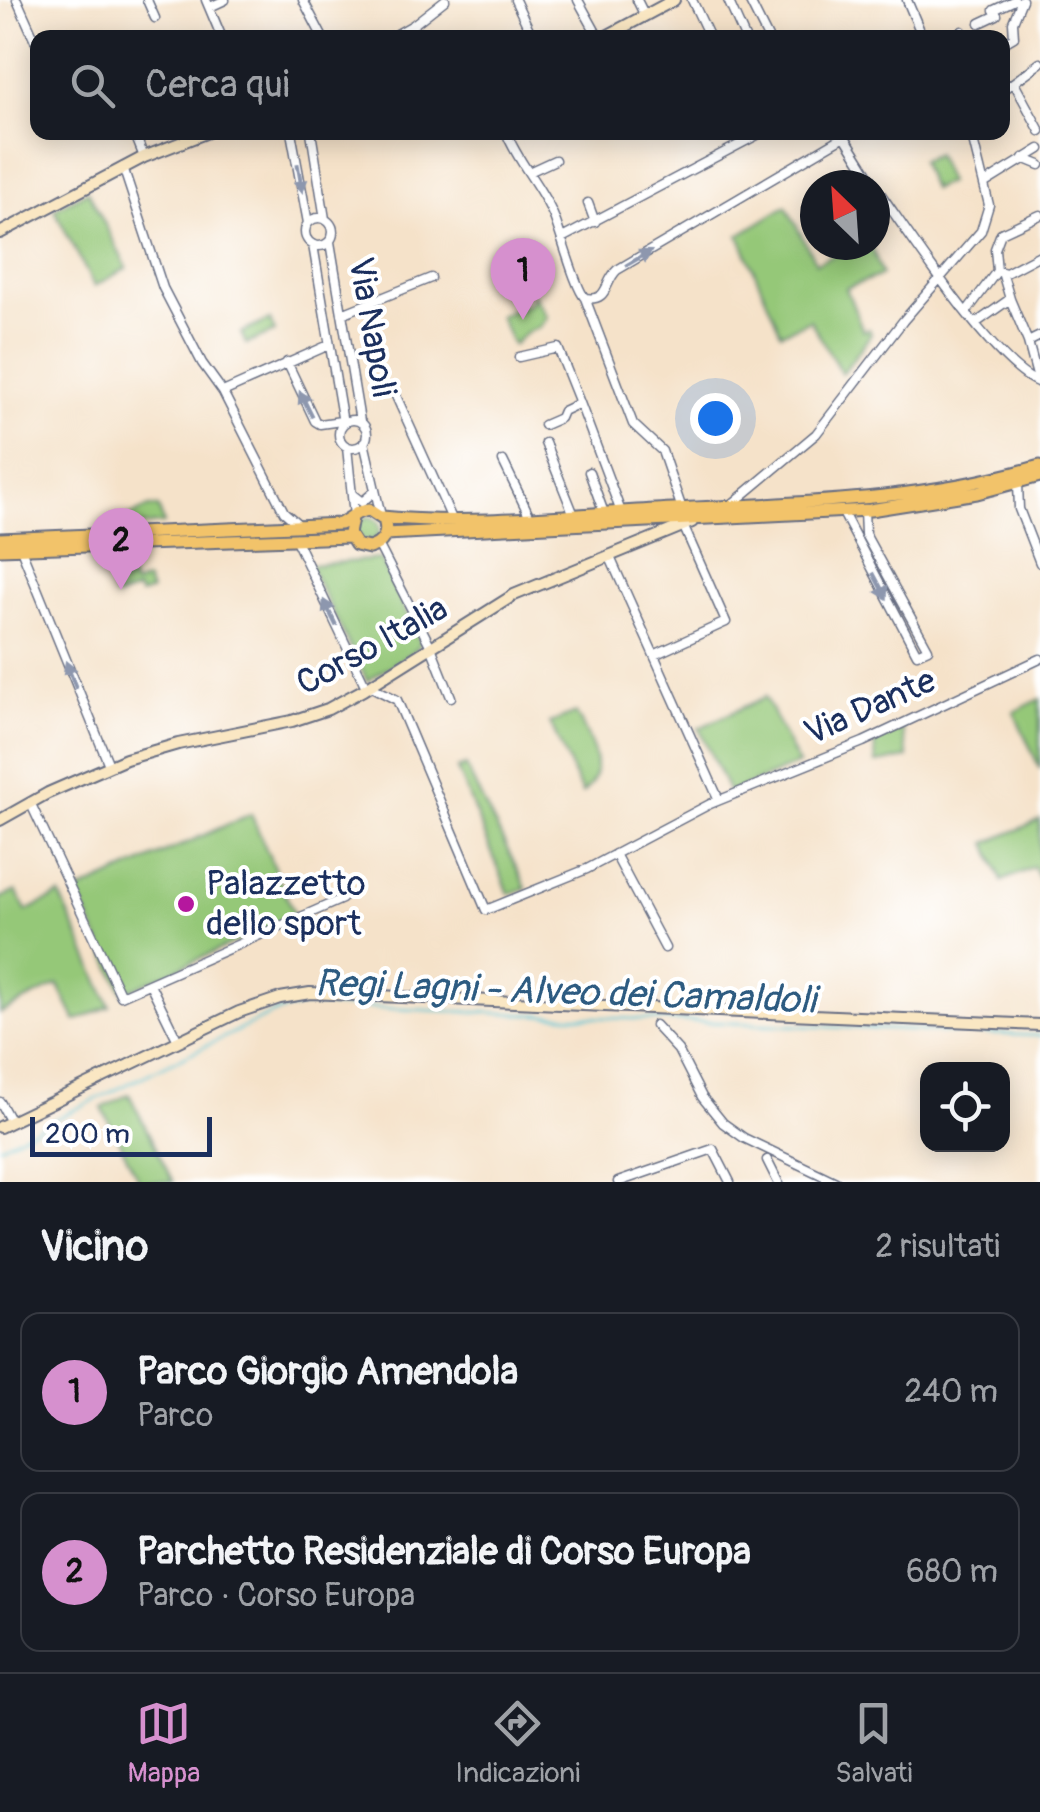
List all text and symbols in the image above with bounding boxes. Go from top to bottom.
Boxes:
search box [30,30,1010,140]
icon: search [65,58,120,113]
text: Cerca qui [145,61,290,109]
one-way arrow [292,163,308,194]
north arrow [800,170,890,260]
pin: 1 [490,238,556,320]
one-way arrow [625,249,653,267]
street label: Via Napoli [338,254,406,400]
one-way arrow [298,389,315,418]
your location [690,393,741,444]
pin: 2 [88,508,154,590]
one-way arrow [871,572,888,600]
street label: Corso Italia [289,587,455,705]
one-way arrow [322,598,339,627]
street label: Via Dante [798,659,942,755]
one-way arrow [63,660,79,690]
place label: Palazzetto dello sport [206,862,366,946]
marker: Palazzetto dello sport [175,893,197,915]
water label: Regi Lagni - Alveo dei Camaldoli [314,959,821,1025]
map controls [920,1062,1010,1152]
button: locate [920,1062,1010,1152]
scale bar [30,1112,212,1156]
text: 200 m [45,1117,130,1152]
text: Vicino [40,1221,148,1273]
text: 2 risultati [875,1227,1000,1267]
text: Parco Giorgio Amendola [137,1348,518,1396]
text: 1 [68,1372,81,1412]
text: 240 m [904,1372,998,1412]
text: Parco [137,1396,213,1436]
text: Parchetto Residenziale di Corso Europa [137,1528,751,1576]
text: 2 [66,1552,83,1592]
text: 680 m [906,1552,998,1592]
text: Parco · Corso Europa [137,1576,415,1616]
tab: Mappa [128,1696,200,1791]
tab: Indicazioni [455,1696,580,1791]
tab: Salvati [835,1696,912,1791]

